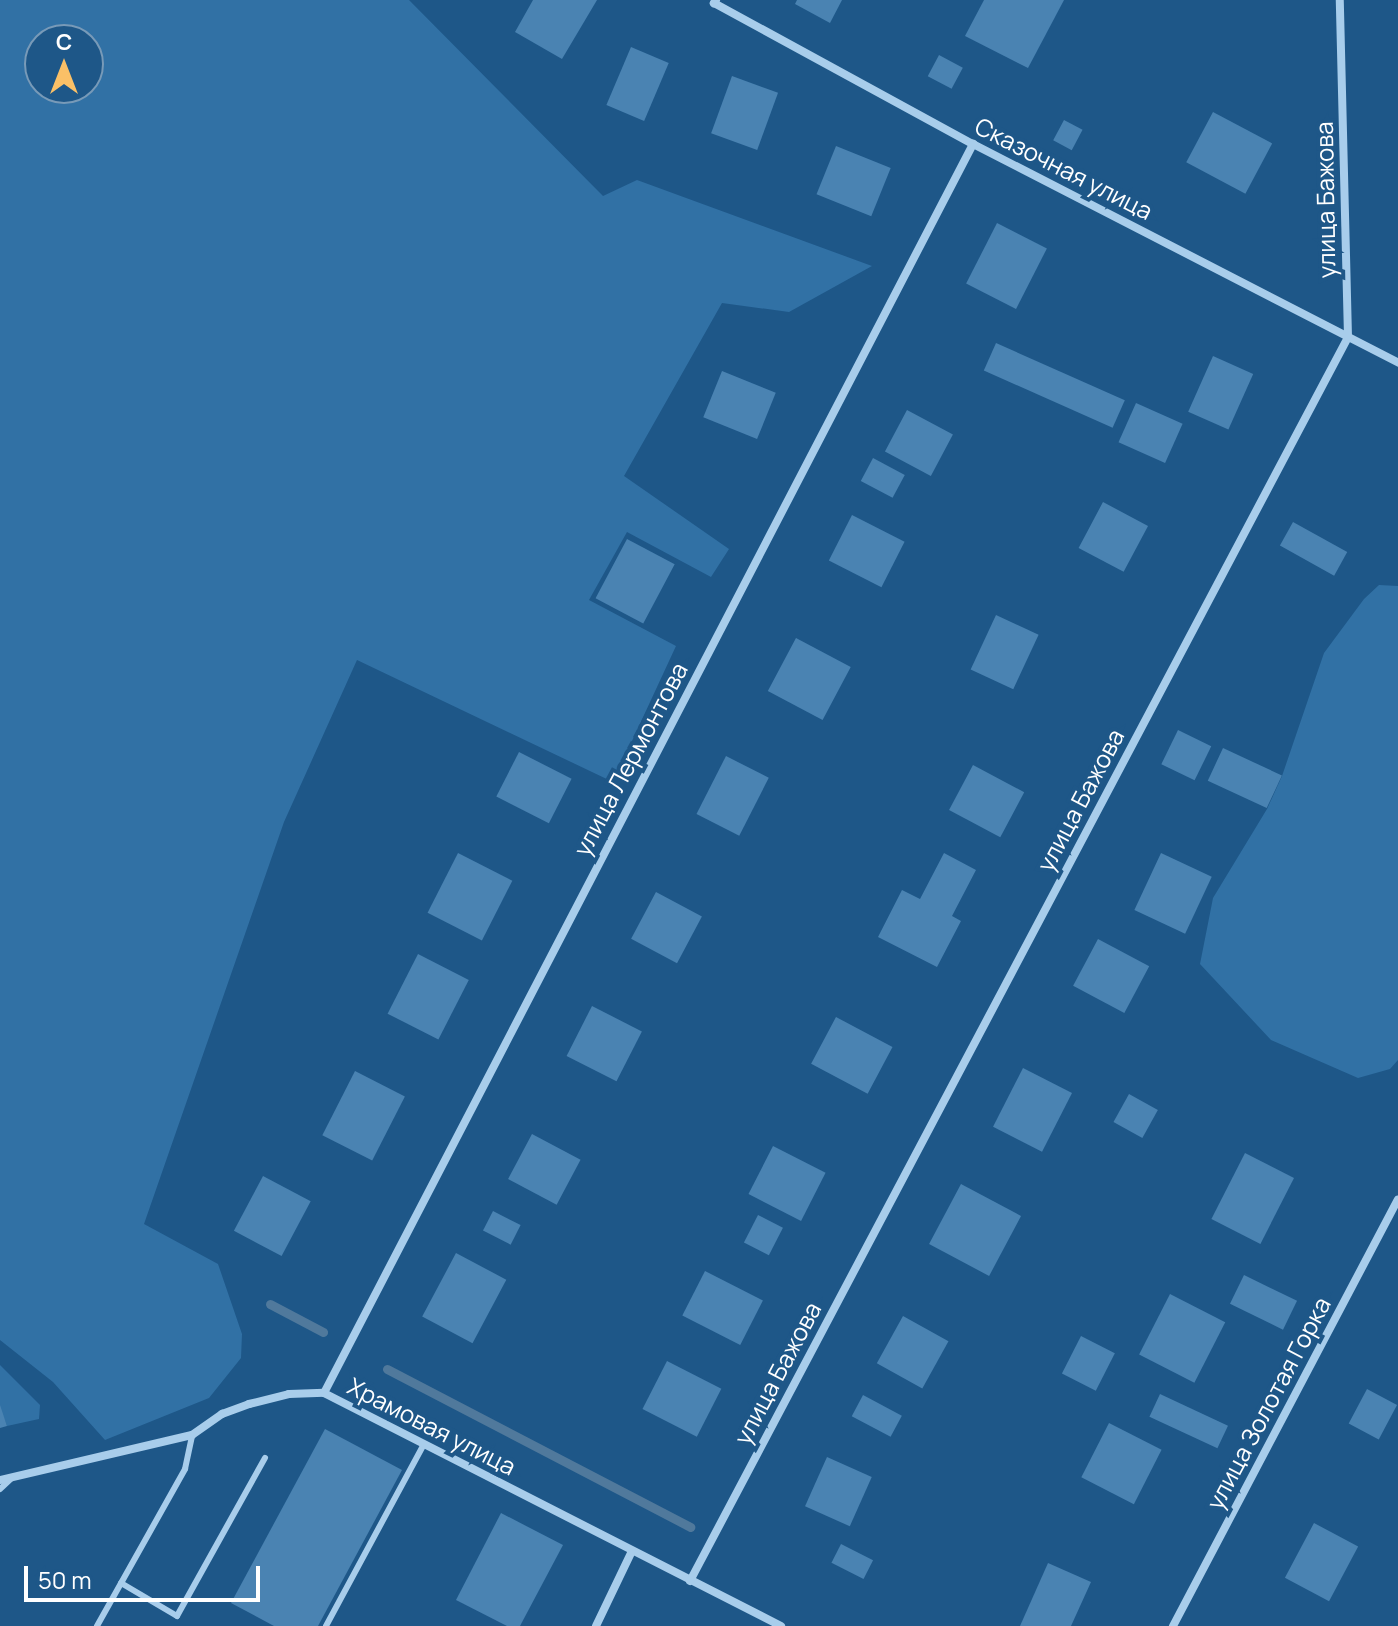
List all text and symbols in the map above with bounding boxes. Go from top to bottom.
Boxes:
north arrow [24,24,104,104]
text: С [56,27,72,57]
street label: Сказочная улица [971,111,1157,225]
street label: улица Бажова [1309,121,1341,279]
street label: улица Лермонтова [567,657,693,861]
street label: улица Бажова [1030,724,1130,876]
street label: улица Золотая Горка [1200,1292,1336,1514]
street label: улица Бажова [727,1297,827,1449]
street label: Храмовая улица [343,1371,521,1481]
scale bar [28,1550,264,1600]
text: 50 m [38,1563,92,1596]

